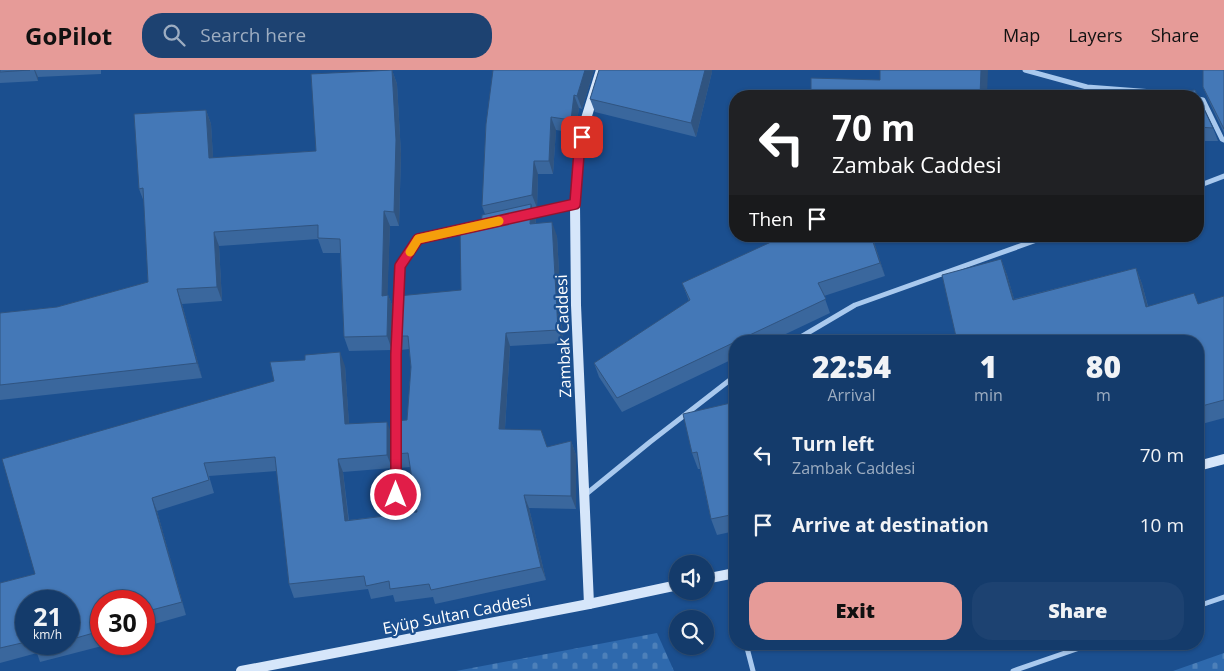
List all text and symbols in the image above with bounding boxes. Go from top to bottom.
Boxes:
search box [142,13,492,58]
text: GoPilot [25,19,112,52]
icon: search [160,21,188,49]
text: Search here [200,22,306,48]
text: Map [1003,23,1040,47]
text: Layers [1068,23,1123,47]
text: Share [1151,23,1199,47]
text: 70 m [832,104,915,151]
icon: left [749,110,814,175]
pin [561,116,603,158]
icon: arrive [568,123,596,151]
text: Zambak Caddesi [832,149,1002,179]
icon: arrive [803,205,831,233]
text: Then [749,206,793,232]
street label: Zambak Caddesi [550,274,576,398]
text: 22:54 [812,346,891,387]
text: 1 [980,346,997,387]
text: 80 [1086,346,1121,387]
text: Arrival [827,384,876,406]
text: min [974,384,1003,406]
text: m [1096,384,1111,406]
text: Turn left [792,431,874,457]
icon: left [749,441,777,469]
text: 70 m [1140,442,1184,468]
text: Zambak Caddesi [792,457,915,479]
position arrow [369,468,421,520]
icon: arrive [749,511,777,539]
text: Arrive at destination [792,512,989,538]
text: 10 m [1140,512,1184,538]
map controls [669,555,714,655]
button: sound [669,555,714,600]
button: Exit [749,582,962,640]
button: Share [972,582,1184,640]
street label: Eyüp Sultan Caddesi [381,589,533,639]
speed limit sign: 30 [90,590,155,655]
text: 21 [33,599,62,633]
button: search [669,610,714,655]
text: km/h [33,626,62,643]

